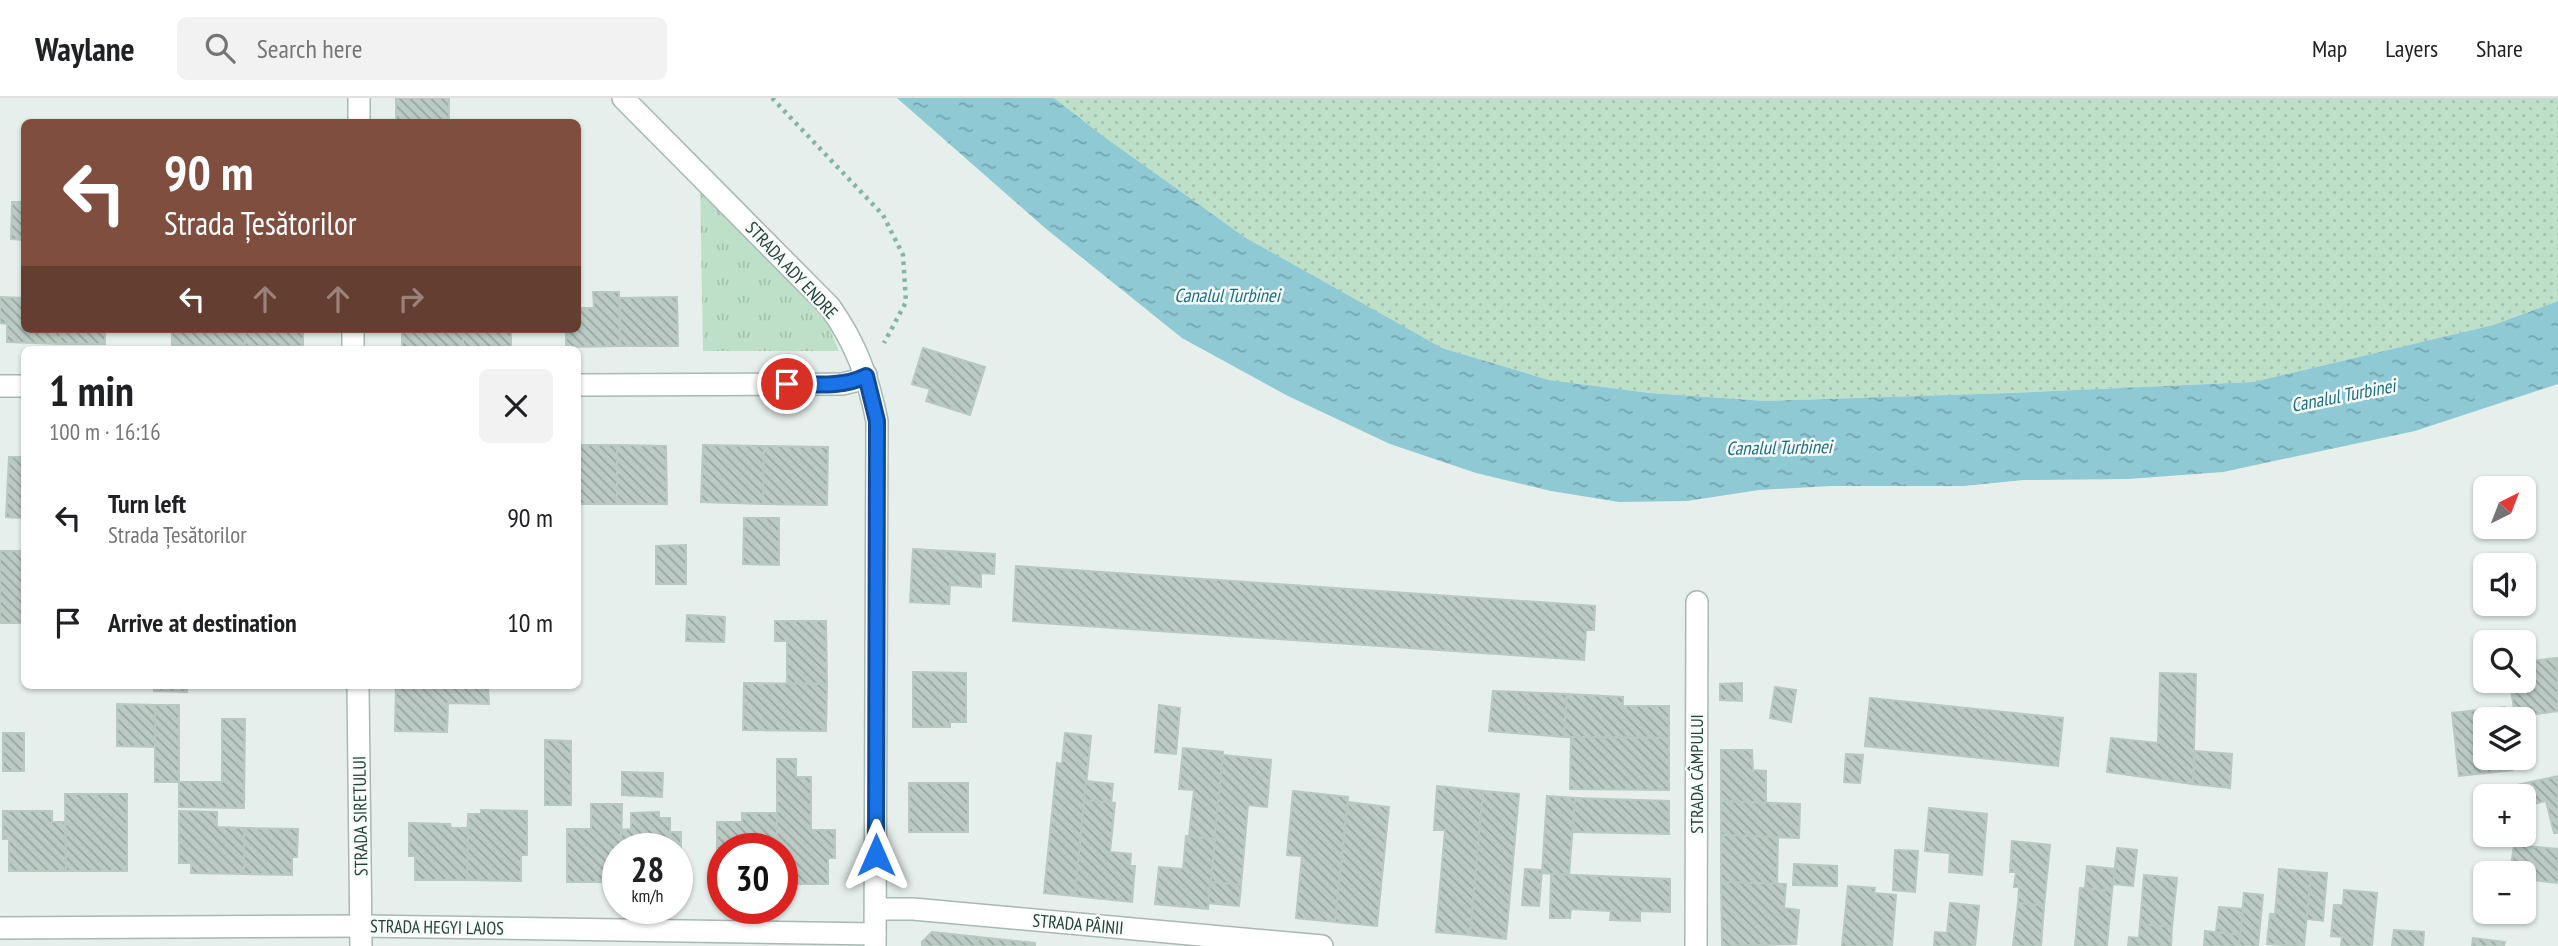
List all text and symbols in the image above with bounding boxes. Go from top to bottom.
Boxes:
search box [177,17,667,80]
text: Waylane [35,27,135,70]
icon: search [201,29,239,67]
text: Search here [257,32,362,65]
text: Map [2312,33,2347,64]
text: Layers [2385,33,2438,64]
text: Share [2476,33,2523,64]
text: 90 m [164,140,253,204]
icon: left [49,147,140,238]
text: Strada Țesătorilor [164,202,357,244]
street label: STRADA ADY ENDRE [741,216,843,324]
icon: left [173,280,211,318]
icon: ahead [246,280,284,318]
icon: ahead [319,280,357,318]
icon: right [392,280,430,318]
water label: Canalul Turbinei [1174,283,1283,307]
pin [757,354,817,414]
text: 1 min [49,363,134,418]
icon: arrive [768,365,806,403]
button: close [479,369,553,443]
water label: Canalul Turbinei [2289,373,2400,417]
text: 100 m · 16:16 [49,417,161,446]
water label: Canalul Turbinei [1726,434,1835,460]
north arrow [2473,476,2536,539]
map controls [2473,476,2536,924]
text: Turn left [108,487,186,520]
icon: left [49,499,87,537]
text: 90 m [507,501,553,534]
text: Strada Țesătorilor [108,520,246,549]
button: sound [2473,553,2536,616]
icon: arrive [49,604,87,642]
text: Arrive at destination [108,606,297,639]
text: 10 m [507,606,553,639]
button: search [2473,630,2536,693]
button: layers [2473,707,2536,770]
street label: STRADA CÂMPULUI [1685,714,1708,834]
street label: STRADA SIRETULUI [347,756,373,876]
button: + [2473,784,2536,847]
position arrow [839,818,913,892]
speed limit sign: 30 [707,833,798,924]
text: 28 [631,846,664,892]
button: − [2473,861,2536,924]
text: km/h [632,884,663,907]
street label: STRADA PÂINII [1032,909,1124,939]
street label: STRADA HEGYI LAJOS [370,914,504,940]

